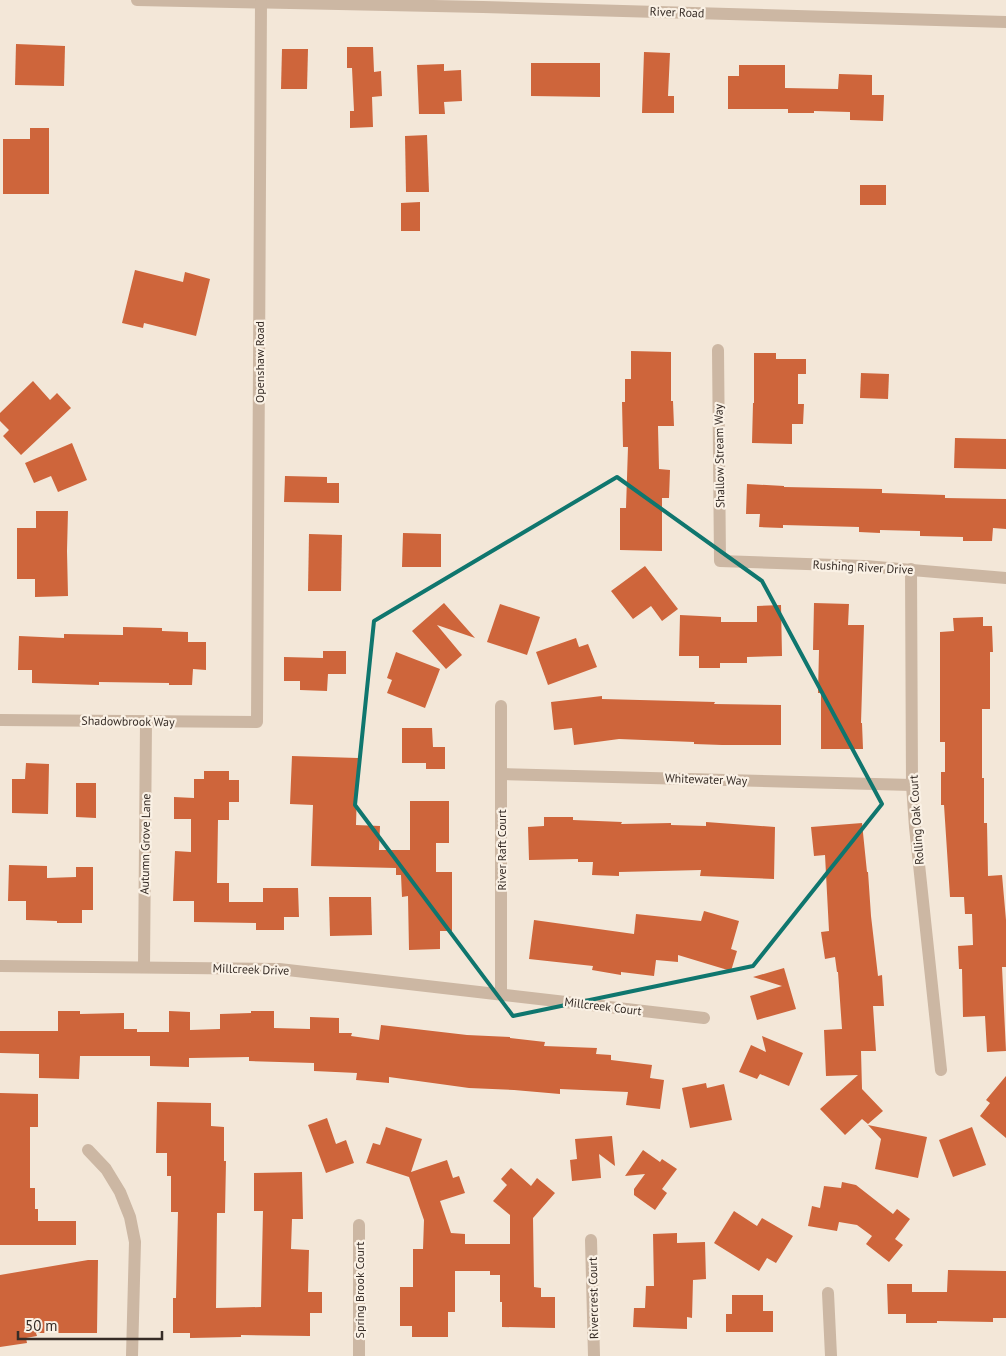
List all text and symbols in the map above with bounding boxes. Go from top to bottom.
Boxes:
street label: River Road [649,4,705,20]
street label: Openshaw Road [252,321,267,403]
street label: Shallow Stream Way [711,403,727,508]
street label: Rushing River Drive [812,557,914,577]
street label: Shadowbrook Way [81,713,175,729]
street label: Whitewater Way [665,770,748,788]
street label: Rolling Oak Court [905,775,927,865]
street label: Autumn Grove Lane [137,793,153,895]
street label: River Raft Court [494,809,509,891]
street label: Millcreek Drive [212,960,290,978]
street label: Millcreek Court [564,994,642,1018]
street label: Spring Brook Court [352,1242,367,1338]
street label: Rivercrest Court [585,1257,601,1339]
scale bar [18,1308,161,1340]
text: 50 m [25,1316,58,1335]

